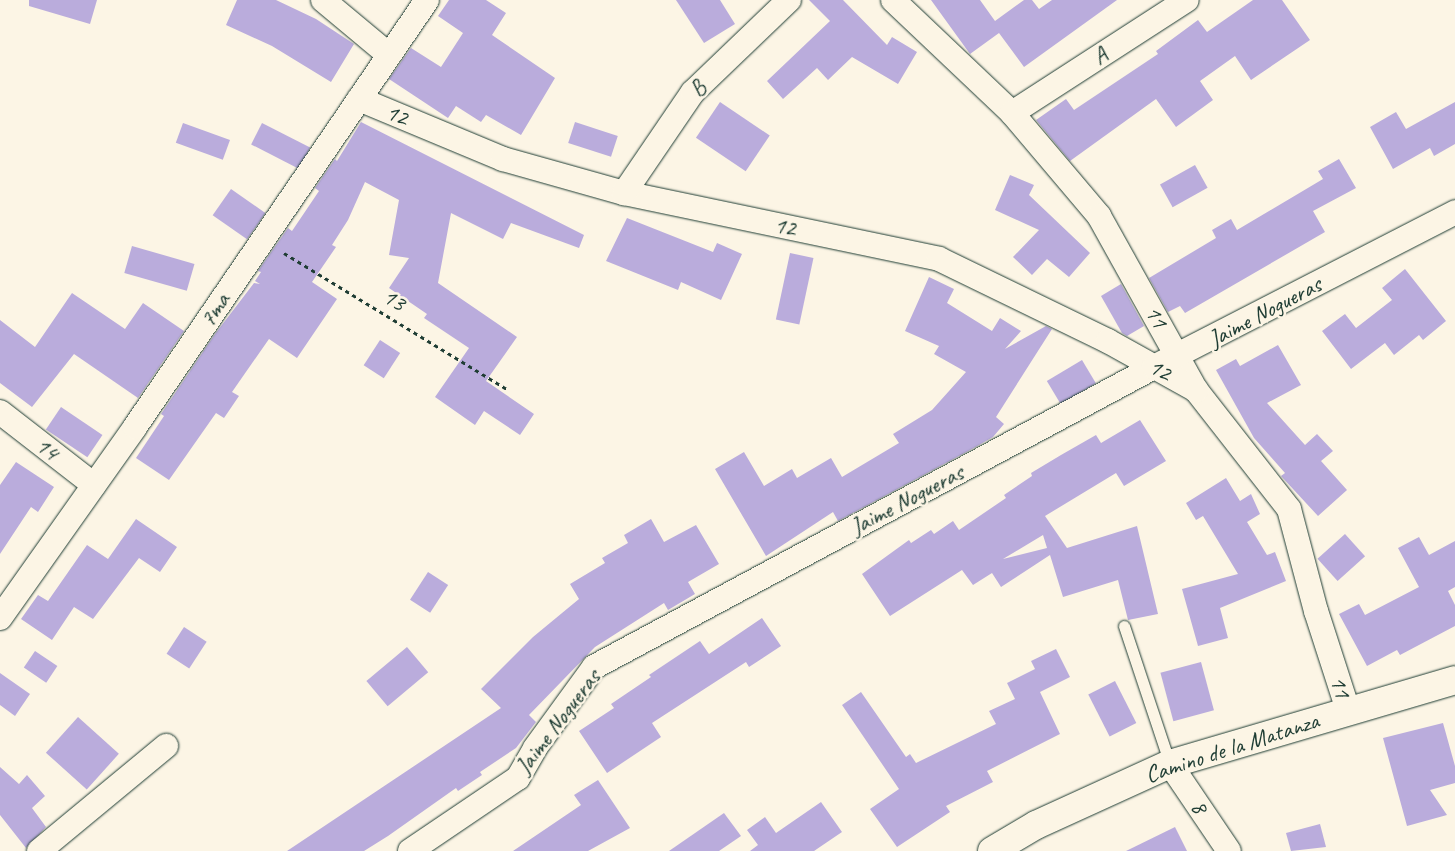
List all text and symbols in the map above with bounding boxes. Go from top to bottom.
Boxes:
street label: A [1087,41,1113,71]
street label: B [683,75,713,103]
street label: 12 [382,98,412,132]
street label: 12 [771,211,799,243]
street label: Jaime Nogueras [1203,270,1327,354]
street label: 13 [377,282,411,318]
street label: 7ma [193,288,237,332]
street label: 11 [1138,300,1174,334]
street label: 12 [1144,352,1176,388]
street label: 14 [30,431,64,467]
street label: Jaime Nogueras [845,458,969,542]
street label: Jaime Nogueras [509,664,607,780]
street label: 11 [1323,672,1357,702]
street label: Camino de la Matanza [1141,706,1323,790]
street label: 8 [1184,794,1214,820]

